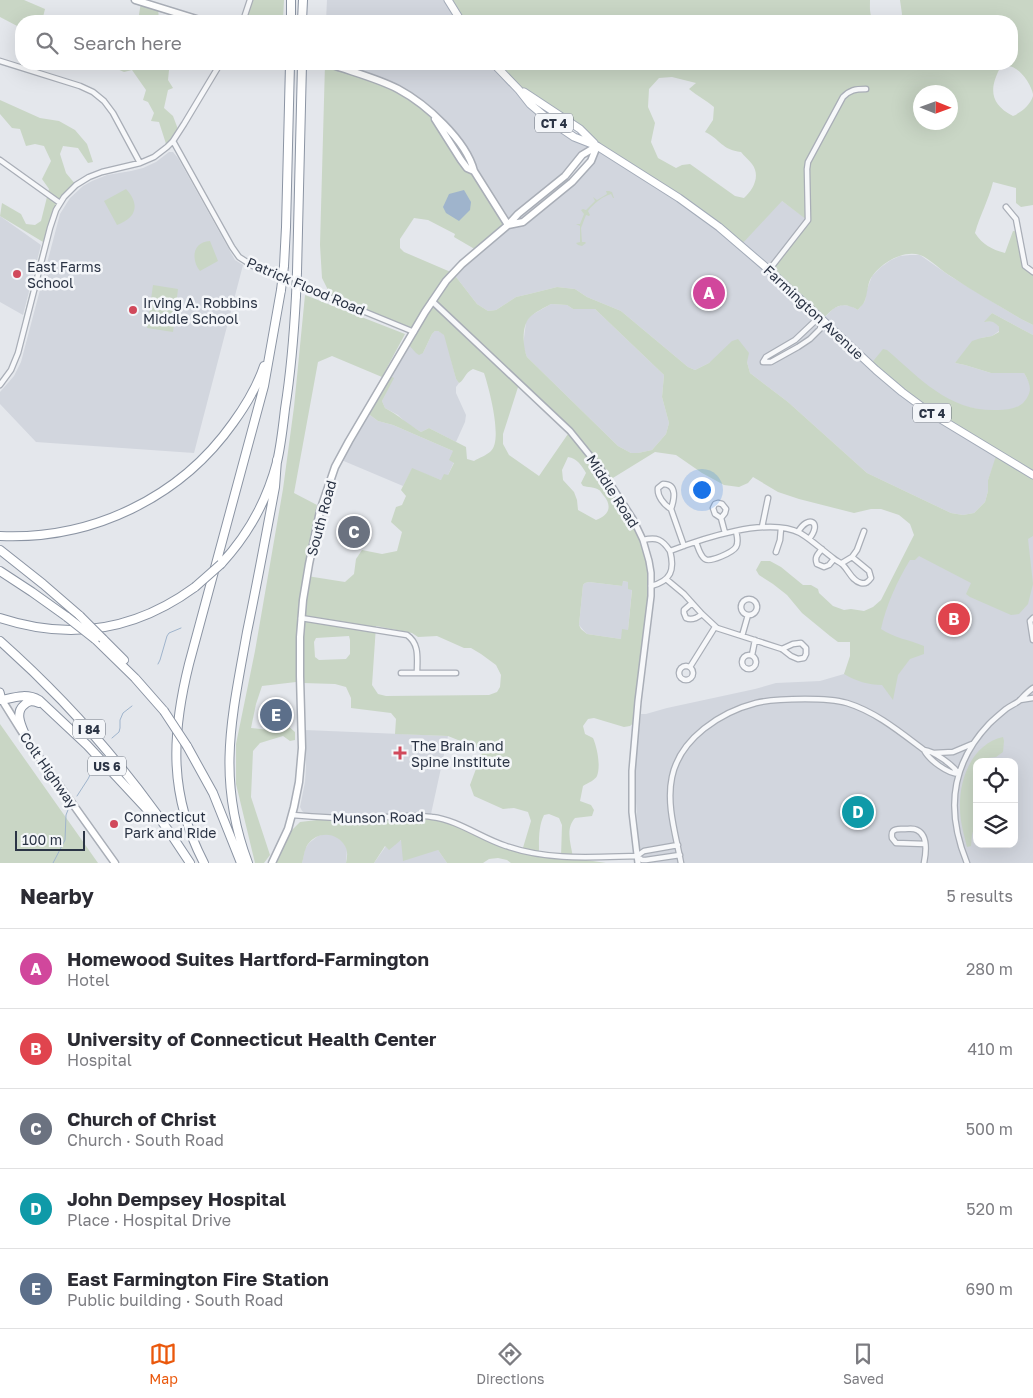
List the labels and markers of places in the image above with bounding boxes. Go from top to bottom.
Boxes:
place label: East Farms School [27,258,101,291]
marker: East Farms School [11,268,23,280]
pin: A [693,274,725,312]
place label: Irving A. Robbins Middle School [143,294,258,327]
marker: Irving A. Robbins Middle School [127,304,139,316]
pin: C [338,513,370,551]
pin: B [938,600,970,638]
pin: E [260,696,292,734]
place label: The Brain and Spine Institute [411,737,510,770]
marker: The Brain and Spine Institute [393,746,407,760]
pin: D [842,793,874,831]
place label: Connecticut Park and Ride [124,808,216,841]
marker: Connecticut Park and Ride [108,818,120,830]

